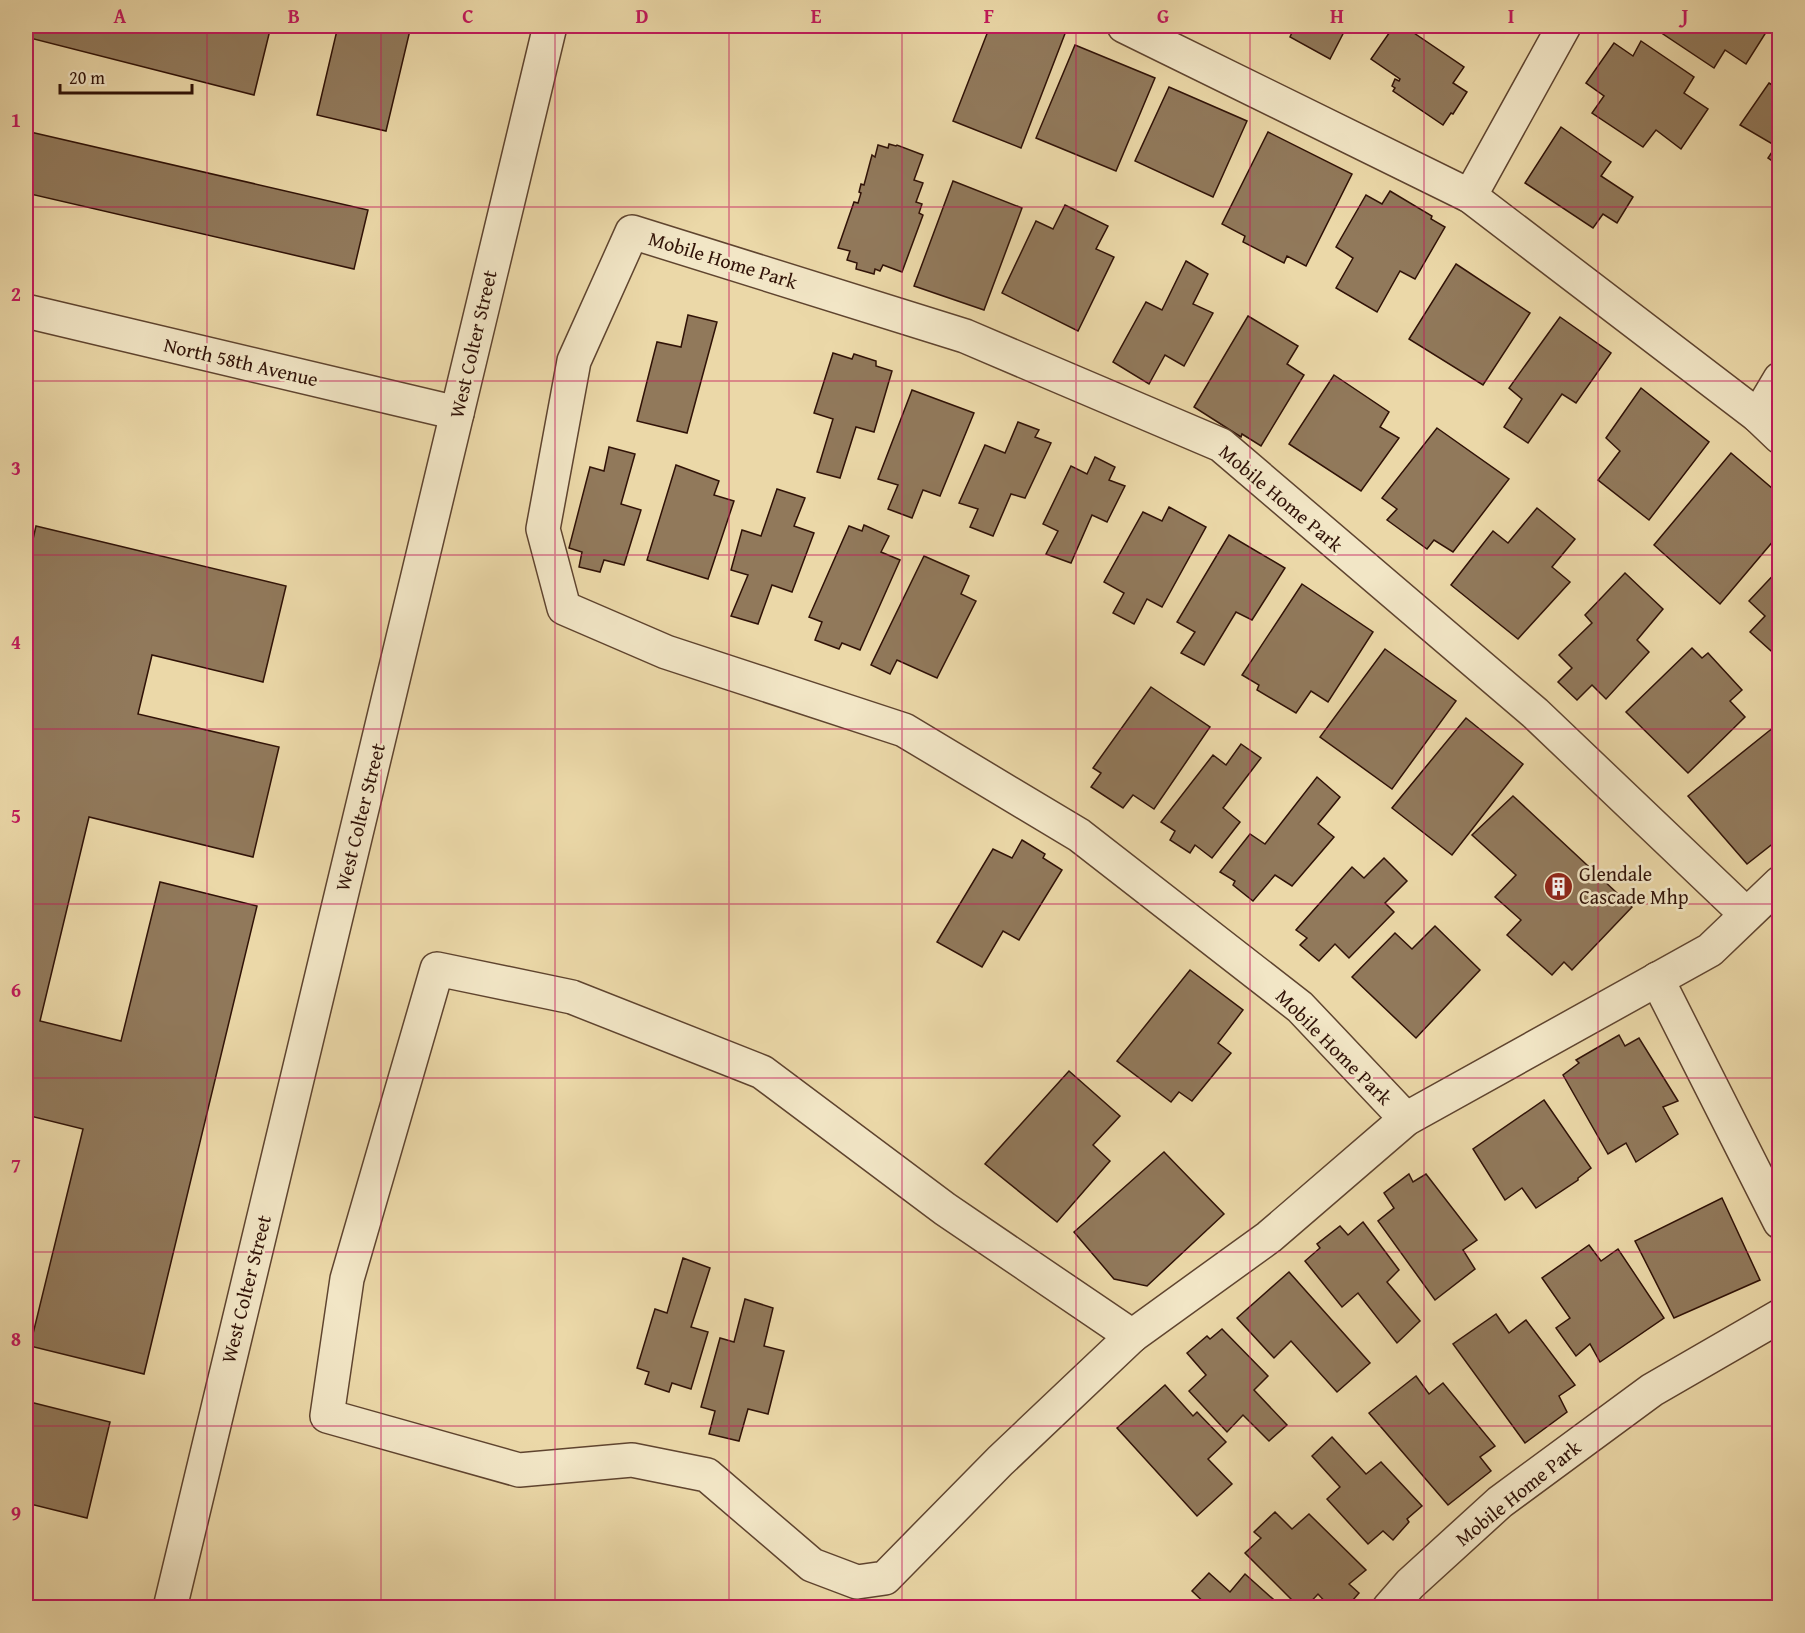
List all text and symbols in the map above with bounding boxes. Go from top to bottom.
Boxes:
text: A [114,1,127,30]
text: B [288,1,300,30]
text: C [462,1,474,30]
text: D [635,1,649,30]
text: E [811,1,822,30]
text: F [984,1,994,30]
text: G [1157,1,1169,30]
text: H [1330,1,1344,30]
text: I [1508,1,1514,30]
text: J [1679,1,1689,30]
scale bar [60,57,192,95]
text: 20 m [69,64,105,91]
text: 1 [11,105,21,134]
street label: Mobile Home Park [645,223,802,296]
street label: West Colter Street [441,267,504,421]
text: 2 [11,279,21,308]
street label: North 58th Avenue [161,330,321,393]
street label: Mobile Home Park [1213,437,1350,559]
text: 3 [11,453,21,482]
text: 4 [11,627,21,656]
street label: West Colter Street [327,740,392,894]
text: 5 [11,801,21,830]
place label: Glendale Cascade Mhp [1579,859,1689,911]
building icon: Glendale Cascade Mhp [1542,870,1574,902]
text: 6 [11,975,21,1004]
street label: Mobile Home Park [1270,982,1400,1112]
text: 7 [11,1150,21,1179]
street label: West Colter Street [213,1212,278,1366]
text: 8 [11,1324,21,1353]
street label: Mobile Home Park [1449,1432,1587,1552]
text: 9 [11,1498,21,1527]

